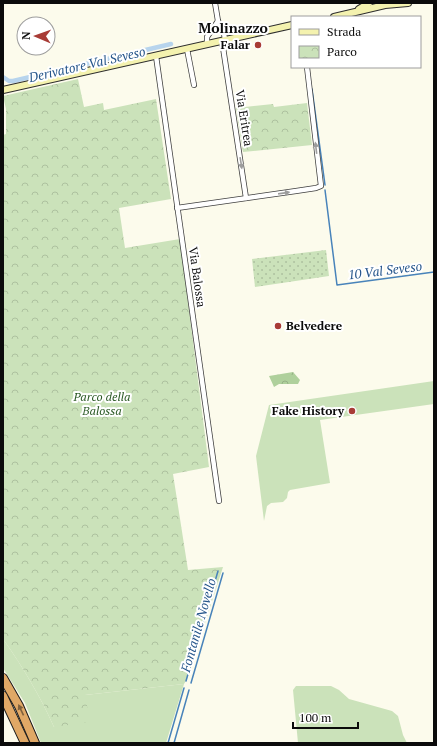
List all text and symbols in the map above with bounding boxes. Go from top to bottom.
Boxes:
north arrow [16,16,56,56]
legend [291,16,421,68]
district label: Molinazzo [198,18,268,37]
text: Strada [327,24,361,39]
text: N [19,31,33,40]
place label: Falar [221,37,251,52]
marker: Falar [253,40,263,50]
water label: Derivatore Val Seveso [26,42,147,86]
text: Parco [327,44,357,59]
street label: Via Eritrea [233,89,256,147]
one-way arrow [313,142,319,154]
one-way arrow [238,156,244,169]
one-way arrow [278,190,290,196]
street label: Via Balossa [186,246,209,308]
water label: 10 Val Seveso [347,256,424,283]
place label: Belvedere [286,318,343,333]
marker: Belvedere [273,321,283,331]
park label: Parco della Balossa [72,389,131,418]
place label: Fake History [272,403,345,418]
marker: Fake History [347,406,357,416]
water label: Fontanile Novello [176,576,220,675]
one-way arrow [18,704,24,715]
scale bar [293,704,358,730]
text: 100 m [299,710,332,725]

